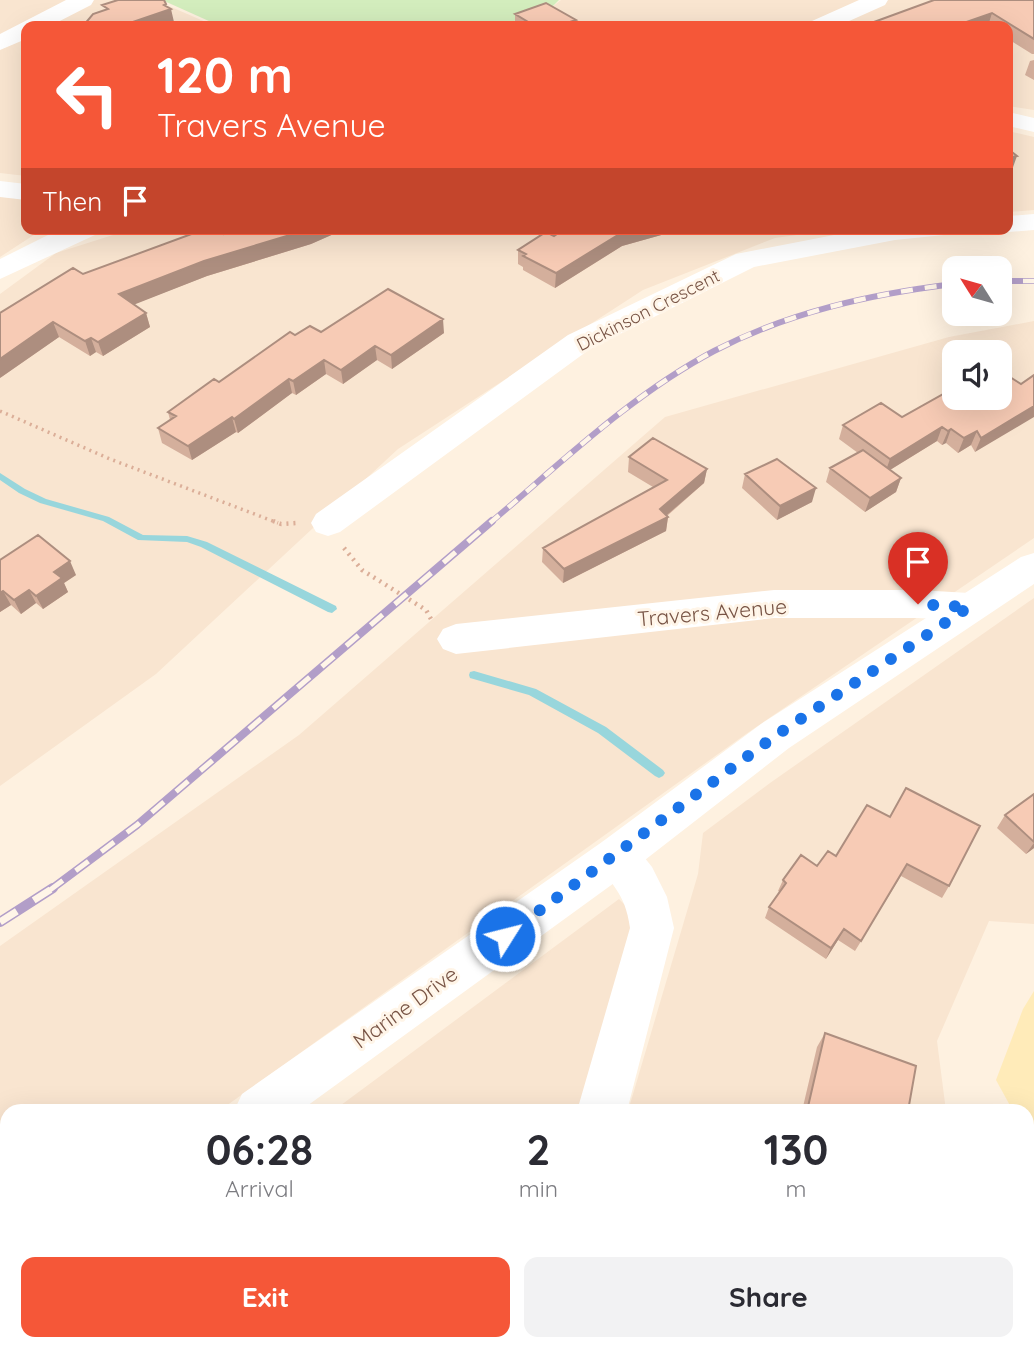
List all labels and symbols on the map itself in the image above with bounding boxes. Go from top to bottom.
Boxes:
north arrow [942,256,1012,326]
street label: Dickinson Crescent [573,264,723,356]
pin [888,532,948,604]
street label: Travers Avenue [636,593,788,631]
position arrow [468,899,542,973]
street label: Marine Drive [348,960,462,1054]

